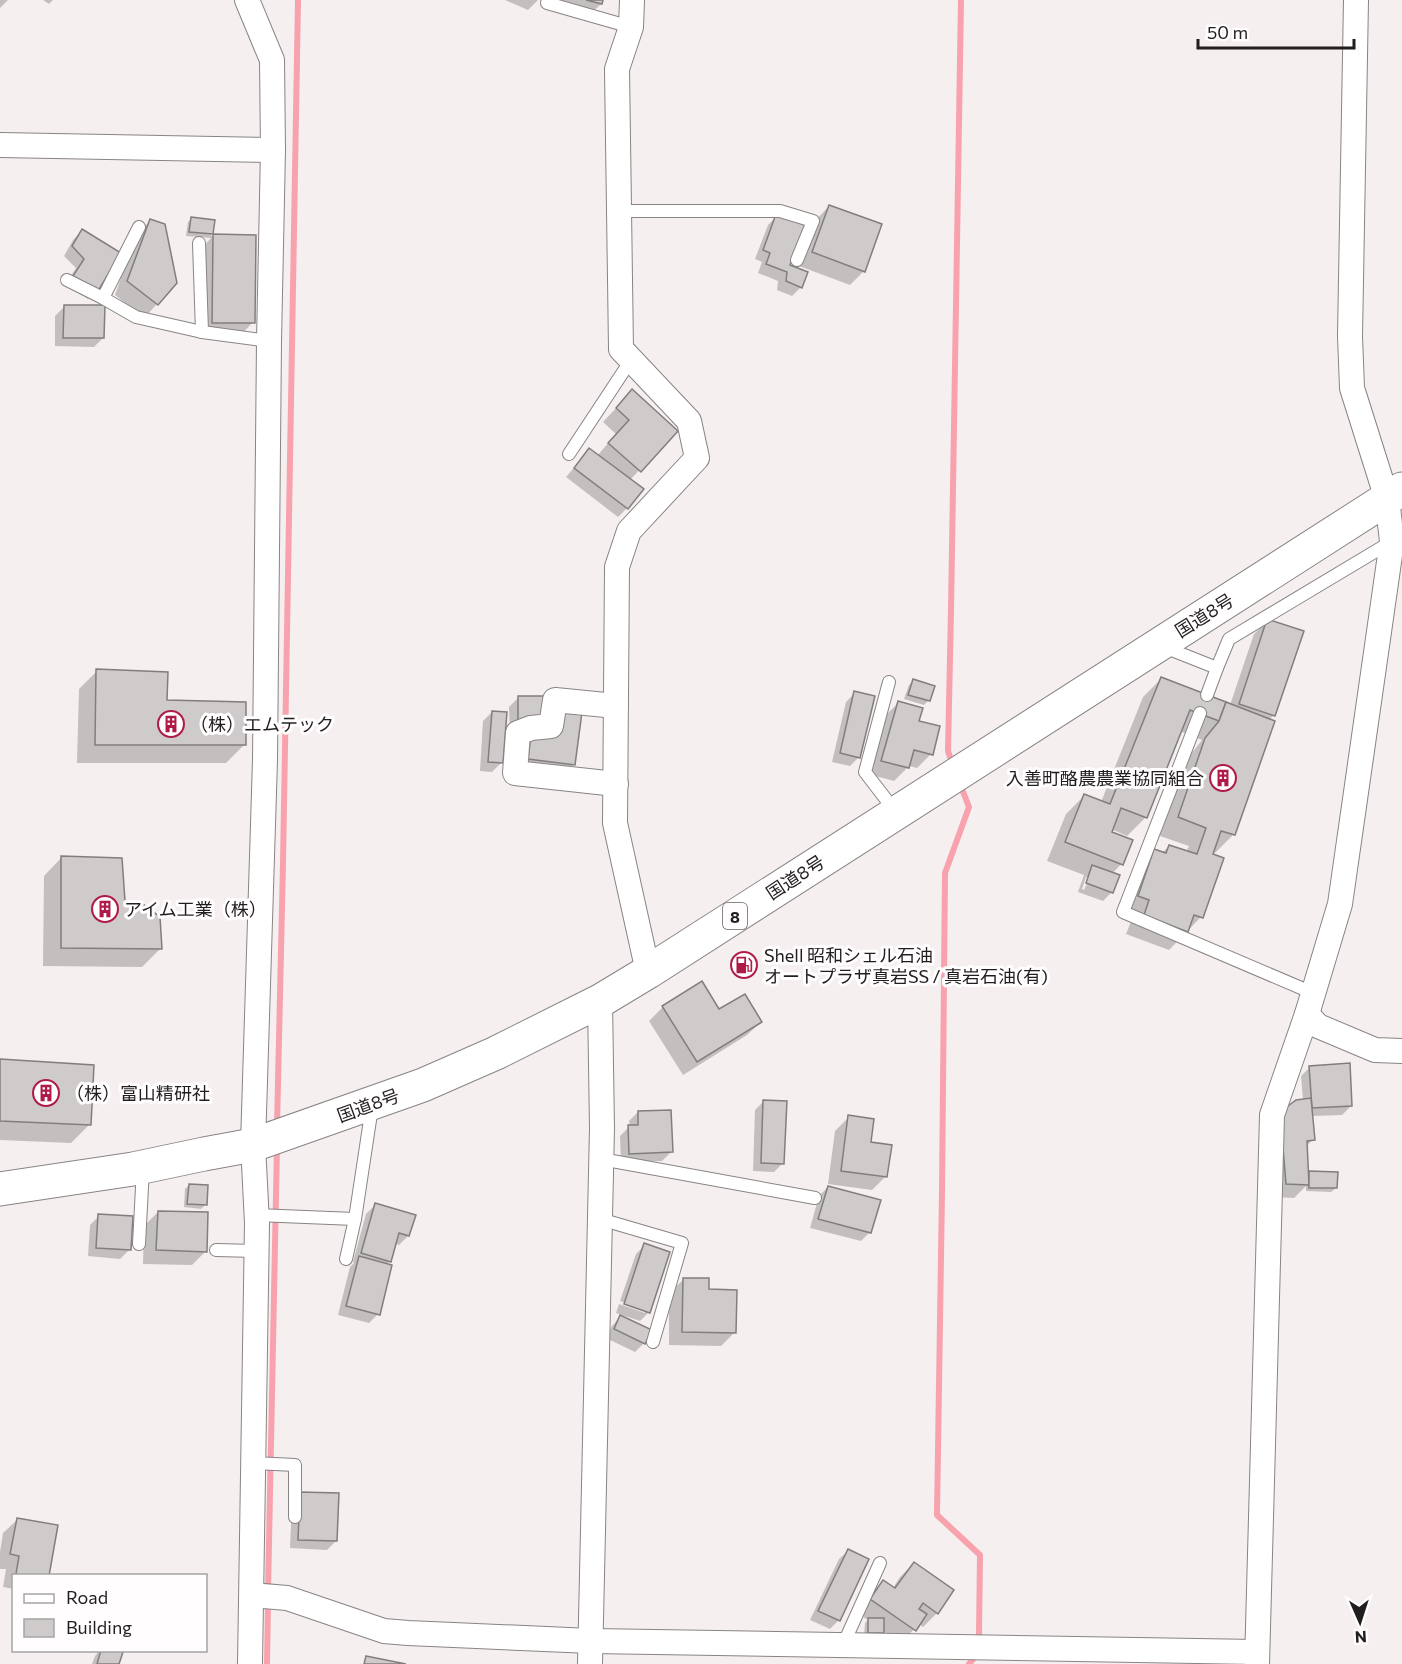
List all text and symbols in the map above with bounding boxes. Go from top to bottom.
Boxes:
scale bar [1198,12,1354,50]
text: 50 m [1207,21,1248,43]
street label: 国道8号 [1171,588,1237,642]
building icon: （株）エムテック [156,709,186,739]
place label: （株）エムテック [190,713,334,735]
building icon: 入善町酪農農業協同組合 [1208,763,1238,793]
place label: 入善町酪農農業協同組合 [1006,767,1204,789]
street label: 国道8号 [762,850,828,904]
building icon: アイム工業（株） [90,894,120,924]
place label: アイム工業（株） [124,898,267,920]
road number: 8 [723,903,747,929]
place label: Shell 昭和シェル石油 オートプラザ真岩SS / 真岩石油(有) [764,944,1048,987]
fuel station icon: Shell 昭和シェル石油 オートプラザ真岩SS / 真岩石油(有) [729,950,759,980]
building icon: （株）富山精研社 [31,1078,61,1108]
place label: （株）富山精研社 [66,1082,210,1104]
street label: 国道8号 [334,1084,402,1126]
legend [12,1574,207,1652]
text: Road [66,1586,108,1608]
north arrow [1330,1592,1390,1652]
text: Building [66,1616,132,1638]
text: N [1354,1628,1367,1647]

